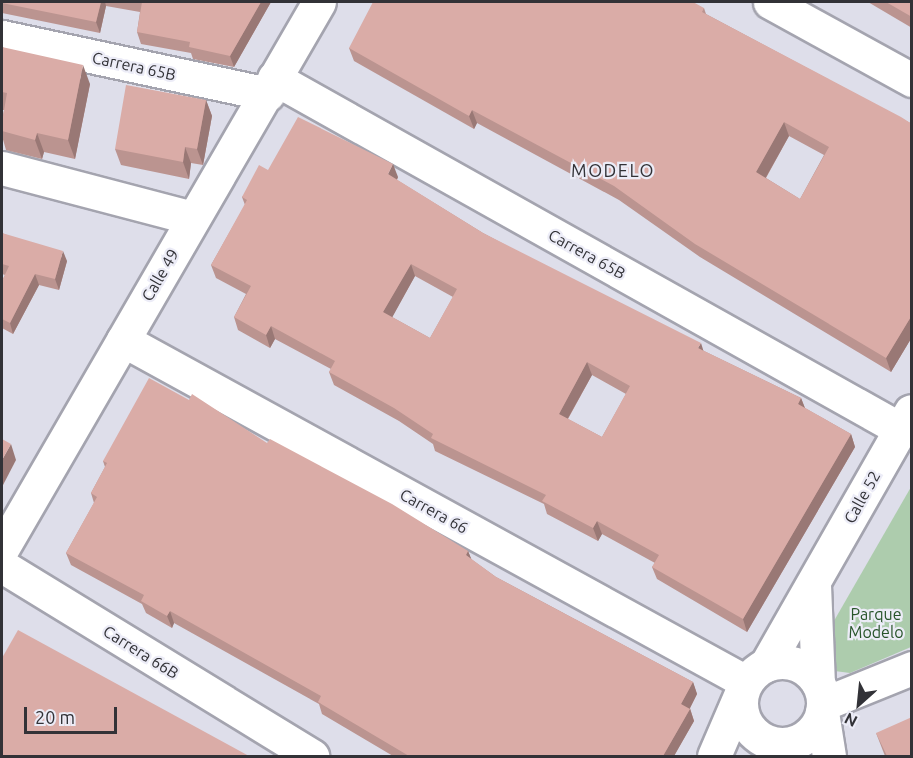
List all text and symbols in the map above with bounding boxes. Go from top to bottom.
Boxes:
street label: Carrera 65B [90,48,178,84]
district label: MODELO [571,159,655,181]
street label: Carrera 65B [545,225,629,283]
street label: Calle 49 [137,246,183,304]
street label: Calle 52 [840,467,884,527]
street label: Carrera 66 [397,484,471,538]
park label: Parque Modelo [848,604,904,642]
street label: Carrera 66B [100,621,182,683]
north arrow [829,674,889,734]
scale bar [27,695,120,733]
text: 20 m [35,707,75,727]
text: N [841,709,860,731]

